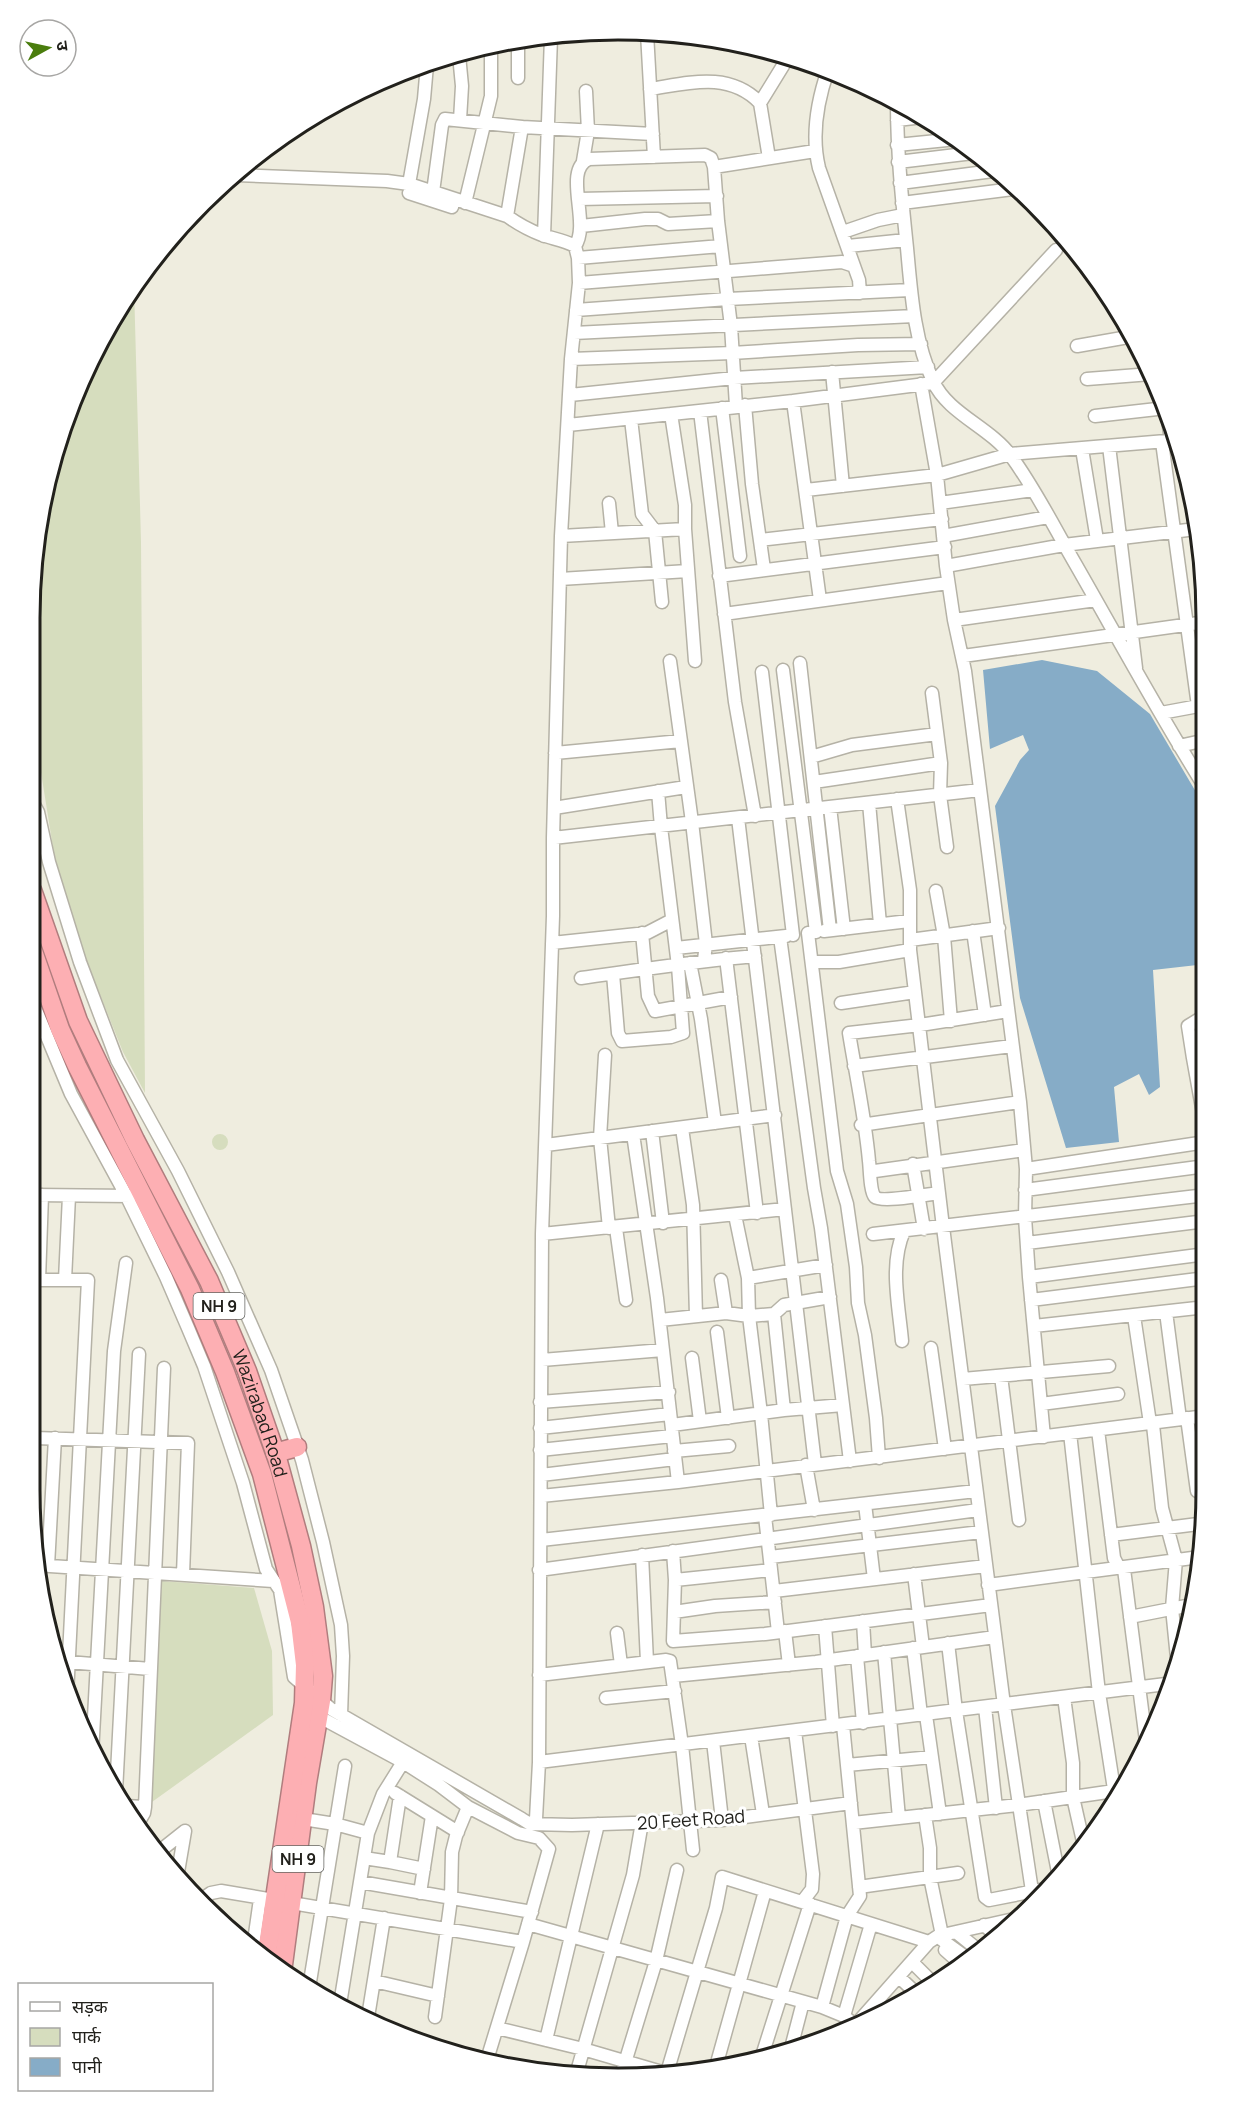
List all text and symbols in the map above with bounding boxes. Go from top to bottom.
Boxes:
north arrow [18,18,78,78]
text: उ [51,40,74,53]
road number: NH 9 [194,1293,244,1319]
street label: Wazirabad Road [227,1346,294,1480]
street label: 20 Feet Road [636,1803,746,1835]
road number: NH 9 [272,1846,324,1872]
legend [18,1983,213,2091]
text: सड़क [72,1994,109,2018]
text: पार्क [72,2024,102,2048]
text: पानी [72,2054,102,2078]

